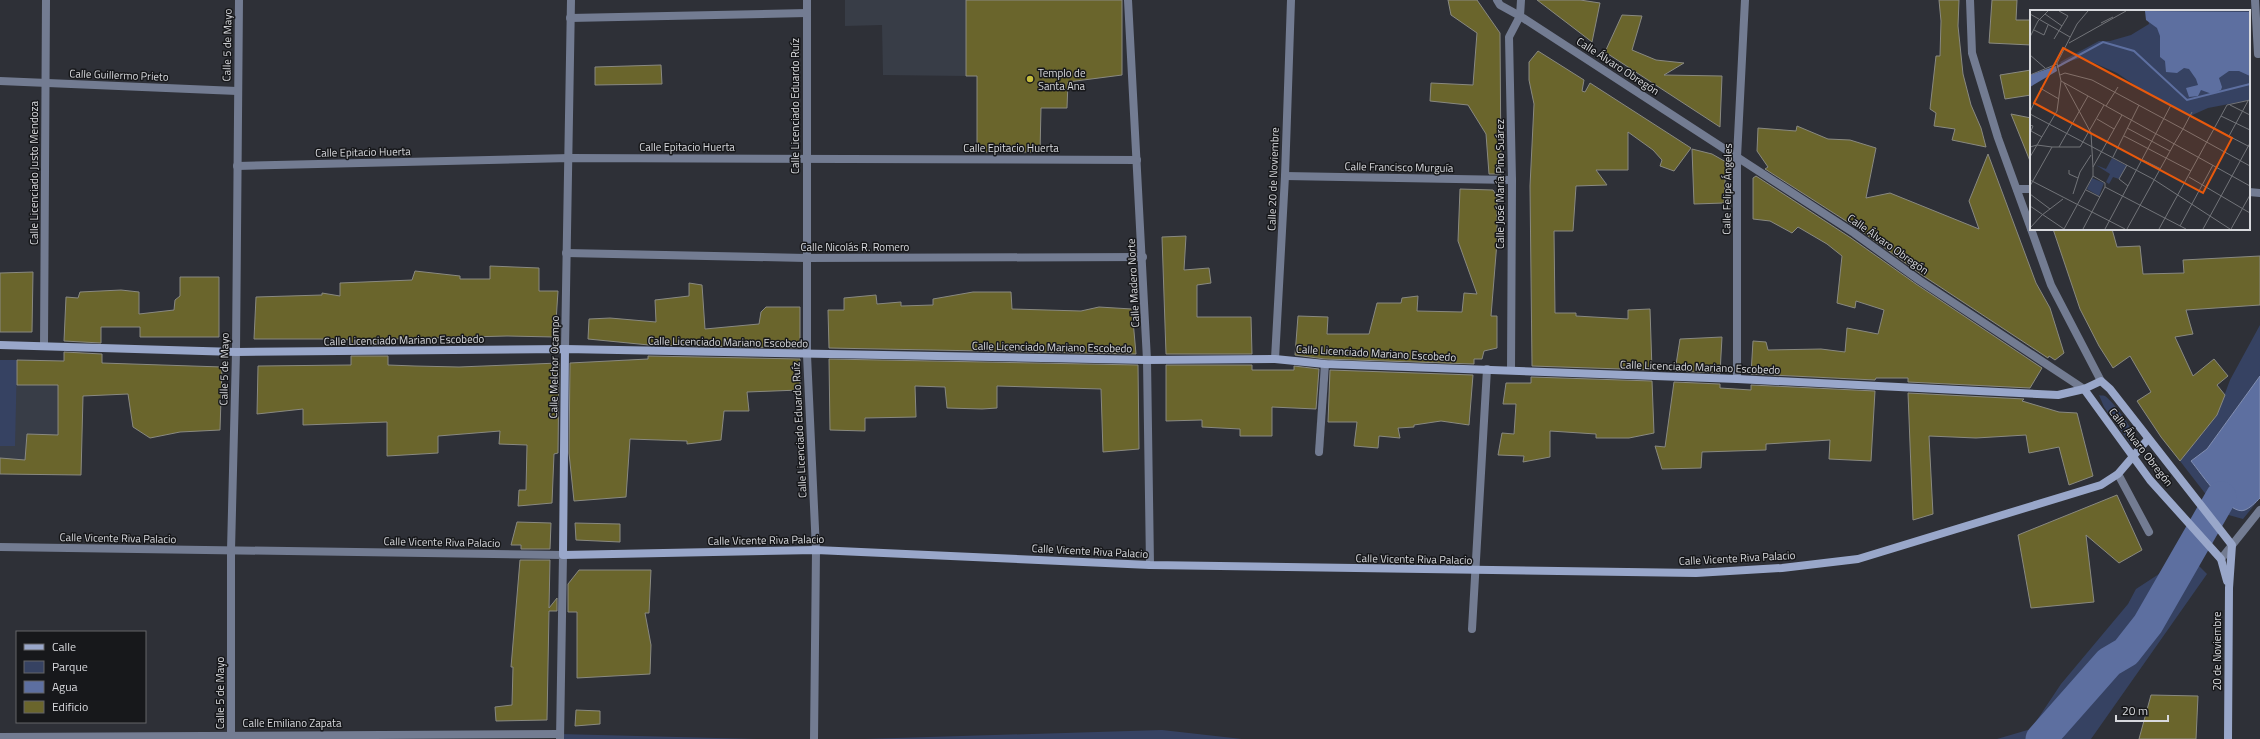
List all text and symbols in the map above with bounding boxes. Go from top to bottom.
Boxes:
street label: Calle 5 de Mayo [218,8,236,81]
inset map [2030,10,2250,230]
street label: Calle Álvaro Obregón [1573,33,1663,99]
street label: Calle Licenciado Eduardo Ruíz [787,38,803,174]
street label: Calle Guillermo Prieto [69,65,169,85]
place label: Templo de Santa Ana [1038,65,1086,94]
marker: Templo de Santa Ana [1025,74,1035,84]
street label: Calle Licenciado Justo Mendoza [26,100,42,245]
street label: Calle José María Pino Suárez [1492,119,1508,249]
street label: Calle 20 de Noviembre [1263,126,1283,231]
street label: Calle Epitacio Huerta [639,139,735,155]
street label: Calle Epitacio Huerta [963,140,1059,156]
street label: Calle Epitacio Huerta [315,143,411,161]
street label: Calle Felipe Ángeles [1718,143,1736,235]
street label: Calle Francisco Murguía [1344,158,1454,176]
street label: Calle Álvaro Obregón [1844,210,1932,278]
street label: Calle Madero Norte [1123,238,1143,328]
street label: Calle Nicolás R. Romero [801,239,910,255]
street label: Calle Melchor Ocampo [545,315,563,419]
street label: Calle Licenciado Mariano Escobedo [324,331,485,349]
street label: Calle 5 de Mayo [215,332,233,405]
street label: Calle Licenciado Mariano Escobedo [648,333,809,351]
street label: Calle Licenciado Mariano Escobedo [972,338,1133,356]
street label: Calle Licenciado Mariano Escobedo [1295,341,1457,365]
street label: Calle Licenciado Mariano Escobedo [1620,356,1781,378]
street label: Calle Licenciado Eduardo Ruíz [787,362,811,498]
street label: Calle Álvaro Obregón [2105,404,2177,490]
street label: Calle Vicente Riva Palacio [60,529,177,547]
street label: Calle Vicente Riva Palacio [708,531,825,549]
street label: Calle Vicente Riva Palacio [384,533,501,551]
street label: Calle Vicente Riva Palacio [1031,540,1149,562]
street label: Calle Vicente Riva Palacio [1678,547,1796,569]
street label: Calle Vicente Riva Palacio [1356,550,1473,568]
street label: 20 de Noviembre [2209,611,2225,691]
legend [16,631,146,723]
text: Calle [52,637,76,656]
street label: Calle 5 de Mayo [212,656,228,729]
text: Parque [52,657,88,676]
text: Agua [52,677,78,696]
text: Edificio [52,697,88,716]
scale bar [2116,697,2168,723]
text: 20 m [2122,701,2148,720]
street label: Calle Emiliano Zapata [243,715,342,731]

